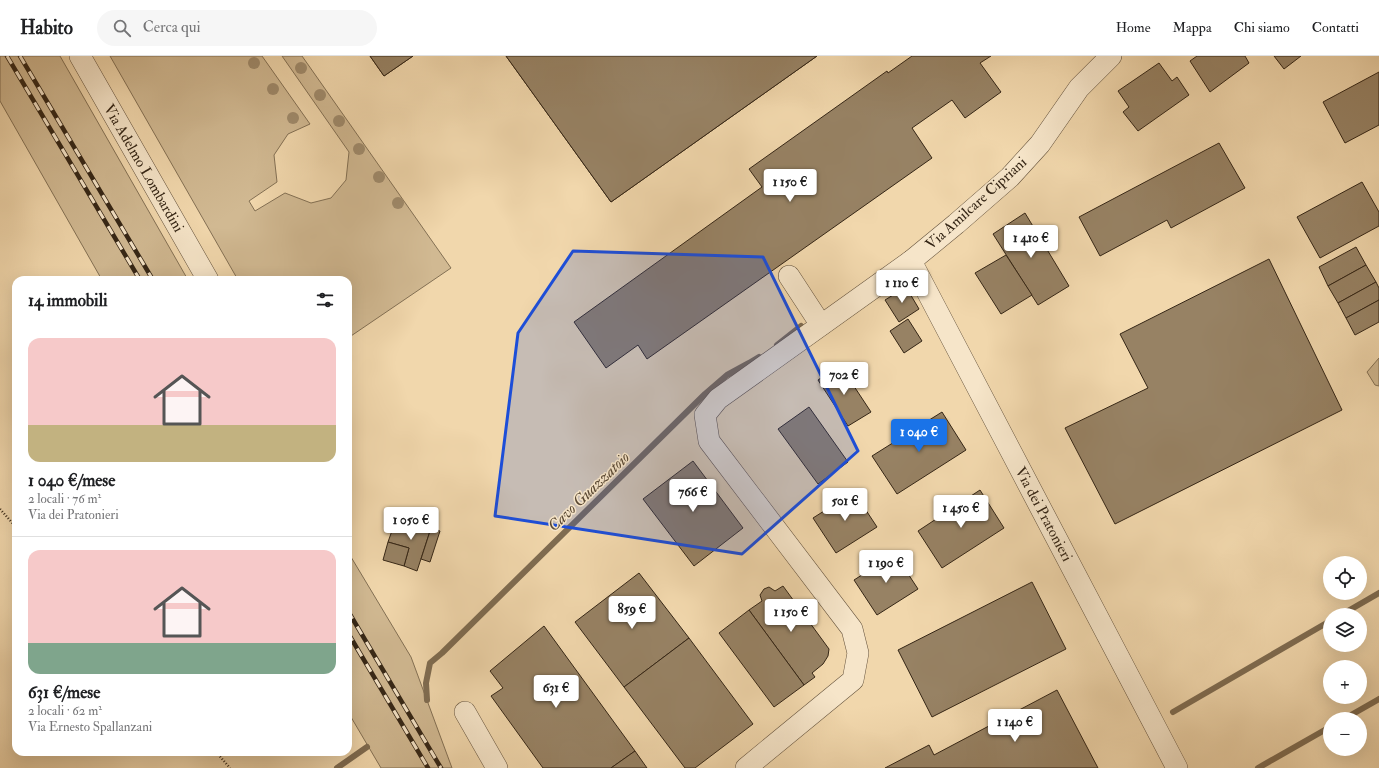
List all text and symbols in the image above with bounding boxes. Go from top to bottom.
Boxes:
search box [97,10,377,46]
text: Habito [20,16,73,40]
icon: search [111,17,133,39]
text: Cerca qui [143,18,201,37]
text: Home [1116,19,1151,36]
text: Mappa [1173,19,1212,36]
text: Chi siamo [1234,19,1290,36]
text: Contatti [1312,19,1359,36]
street label: Via Adelmo Lombardini [99,101,188,236]
street label: Via Amilcare Cipriani [922,153,1032,255]
pin: 1 150 € [753,169,827,203]
text: 1 150 € [773,174,807,190]
pin: 1 410 € [994,225,1068,259]
text: 1 410 € [1013,230,1049,246]
pin: 1 110 € [865,270,939,304]
text: 1 110 € [885,275,919,291]
icon: filters [314,289,336,311]
text: 14 immobili [28,290,108,311]
pin: 702 € [816,362,872,396]
icon: home [146,364,218,436]
text: 702 € [829,367,859,383]
pin: 1 040 € [882,419,956,453]
text: 1 040 € [900,424,938,440]
water label: Cavo Guazzatoio [543,447,634,536]
street label: Via dei Pratonieri [1011,464,1077,565]
text: 1 040 €/mese [28,470,115,491]
pin: 766 € [665,479,721,513]
text: 766 € [678,484,708,500]
pin: 501 € [817,488,873,522]
text: 2 locali · 76 m² [28,491,101,507]
text: 501 € [831,493,859,509]
pin: 1 450 € [924,495,998,529]
text: 1 450 € [943,500,980,516]
text: Via dei Pratonieri [28,507,119,523]
pin: 1 050 € [374,507,448,541]
text: 1 050 € [393,512,429,528]
pin: 1 190 € [849,550,923,584]
text: 1 190 € [868,555,904,571]
map controls [1323,556,1367,756]
button: locate [1323,556,1367,600]
icon: home [146,576,218,648]
pin: 859 € [604,596,660,630]
pin: 1 150 € [754,599,828,633]
text: 859 € [618,601,646,617]
text: 1 150 € [774,604,808,620]
button: layers [1323,608,1367,652]
button: + [1323,660,1367,704]
pin: 631 € [528,675,584,709]
text: 631 € [543,680,569,696]
text: 631 €/mese [28,682,100,703]
text: 2 locali · 62 m² [28,703,102,719]
pin: 1 140 € [978,709,1052,743]
button: − [1323,712,1367,756]
text: 1 140 € [997,714,1033,730]
text: Via Ernesto Spallanzani [28,719,152,735]

